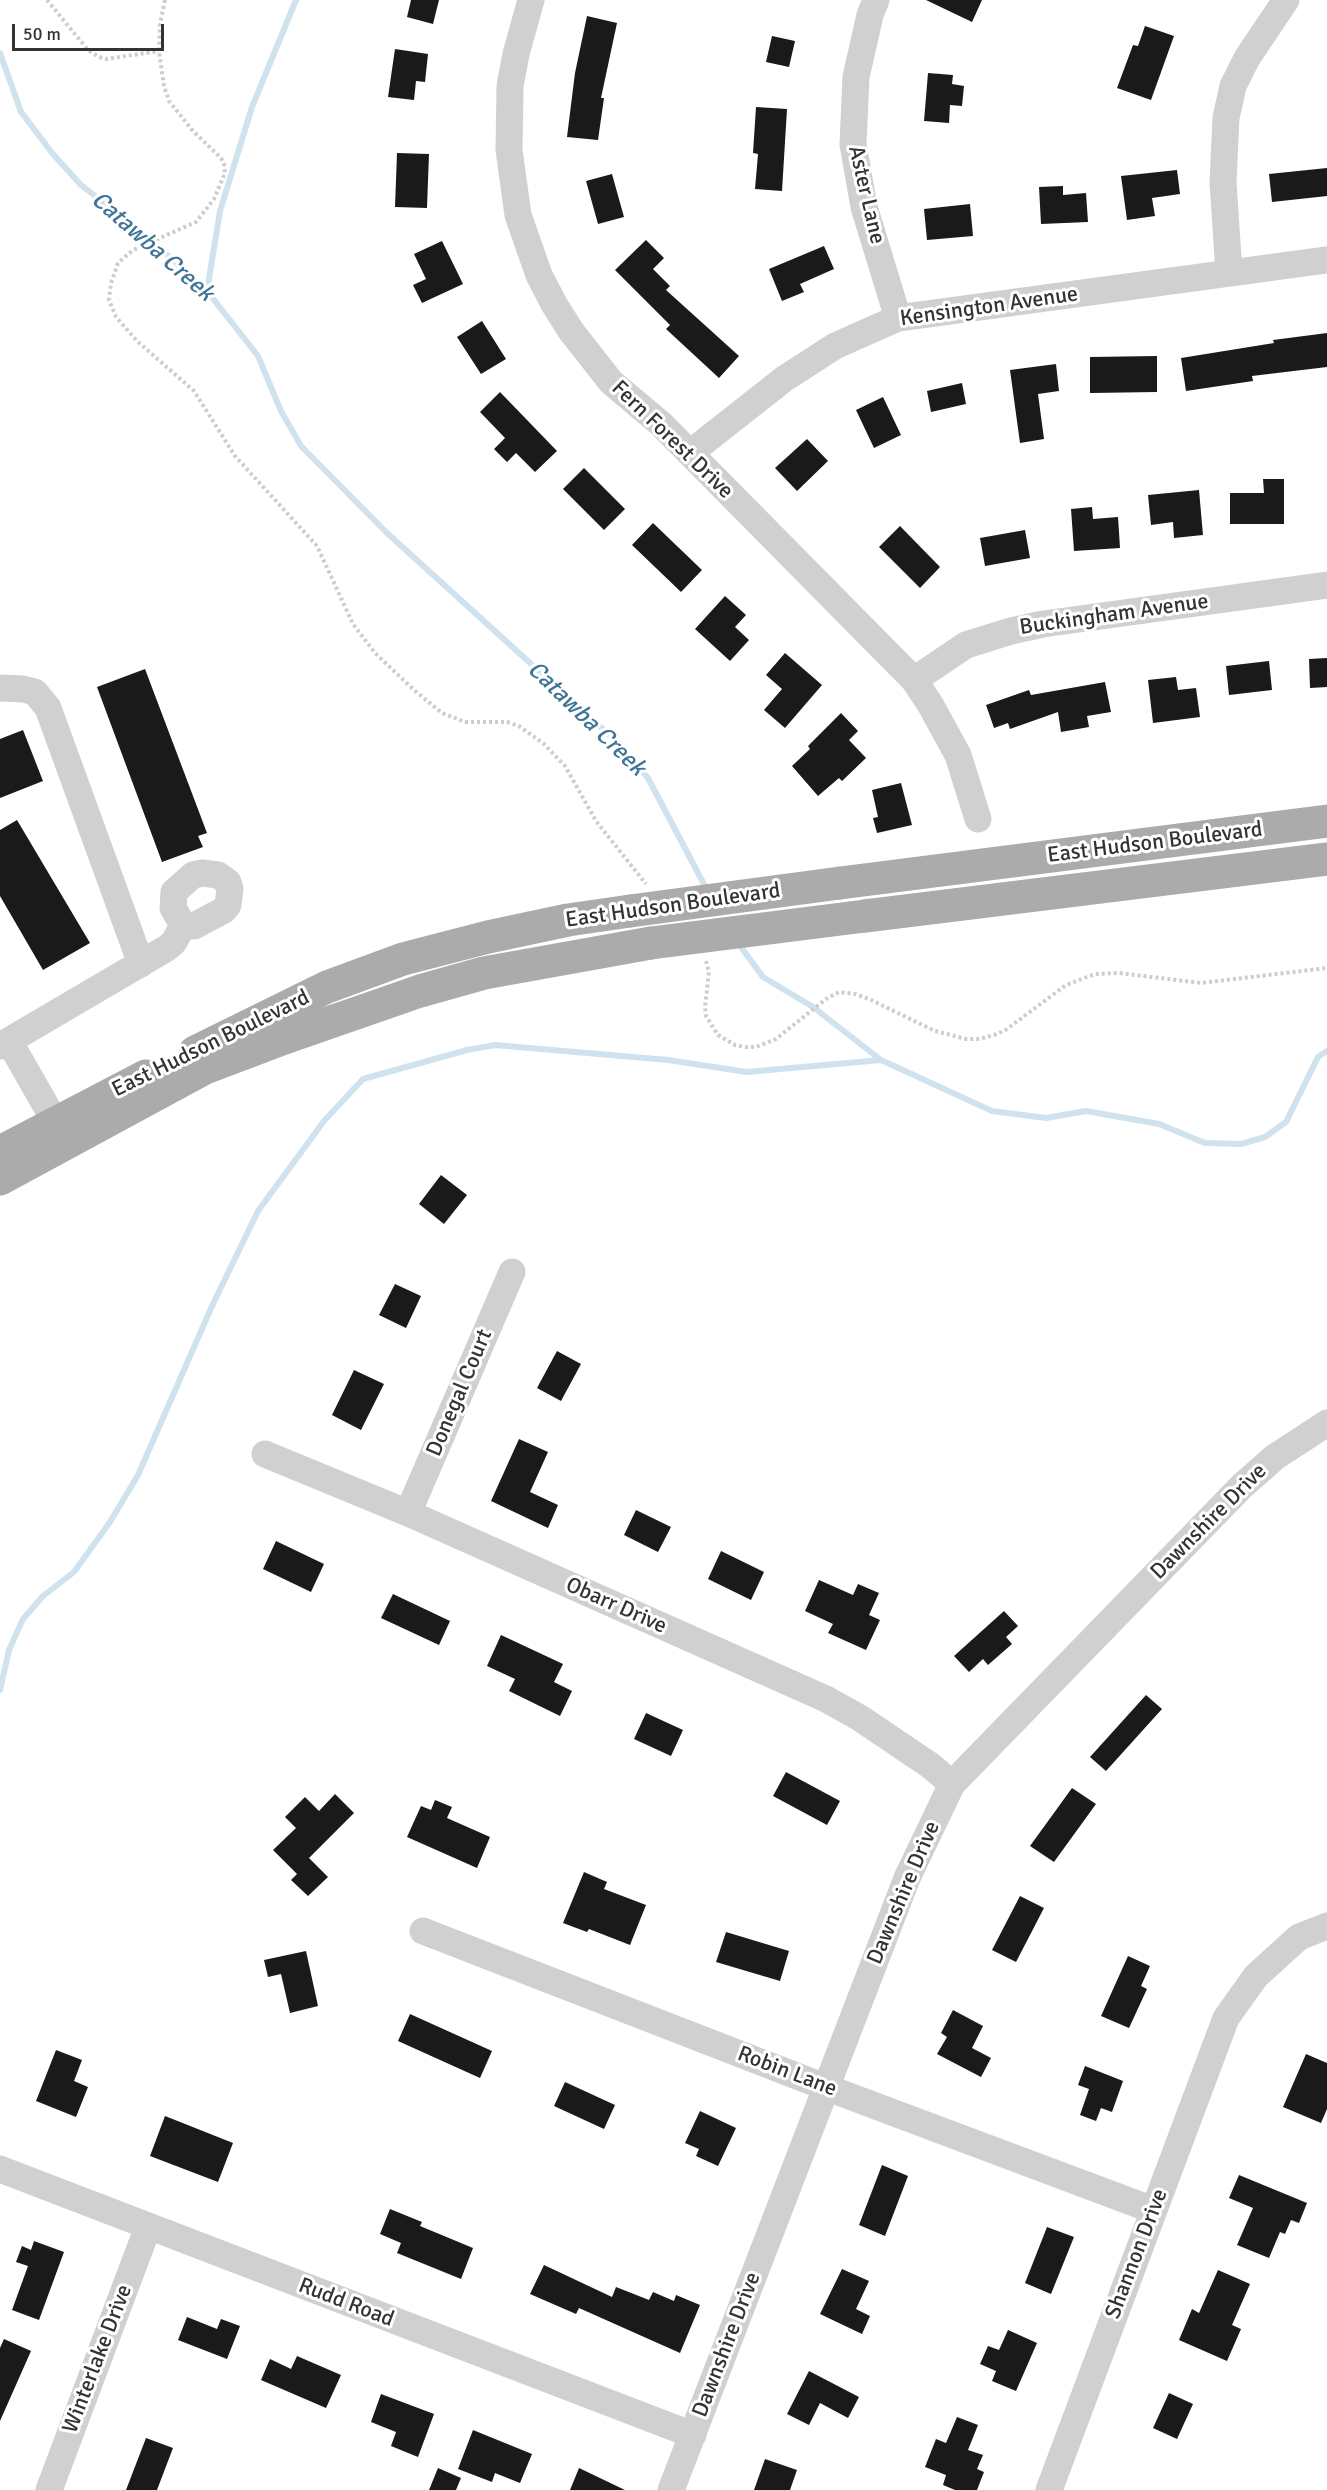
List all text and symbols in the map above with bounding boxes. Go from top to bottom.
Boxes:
scale bar [15,12,166,50]
text: 50 m [23,23,61,45]
street label: Aster Lane [842,143,890,247]
water label: Catawba Creek [85,186,219,308]
street label: Kensington Avenue [898,281,1080,333]
street label: Fern Forest Drive [606,375,738,505]
street label: Buckingham Avenue [1018,589,1210,641]
water label: Catawba Creek [521,656,651,782]
street label: East Hudson Boulevard [1046,817,1264,869]
street label: East Hudson Boulevard [564,878,782,934]
street label: East Hudson Boulevard [108,985,314,1103]
street label: Donegal Court [421,1325,499,1461]
street label: Dawnshire Drive [1146,1459,1272,1585]
street label: Obarr Drive [562,1572,670,1640]
street label: Dawnshire Drive [862,1817,946,1969]
street label: Robin Lane [734,2041,840,2103]
street label: Shannon Drive [1100,2185,1174,2323]
street label: Dawnshire Drive [687,2269,767,2421]
street label: Rudd Road [295,2273,397,2333]
street label: Winterlake Drive [58,2281,138,2437]

